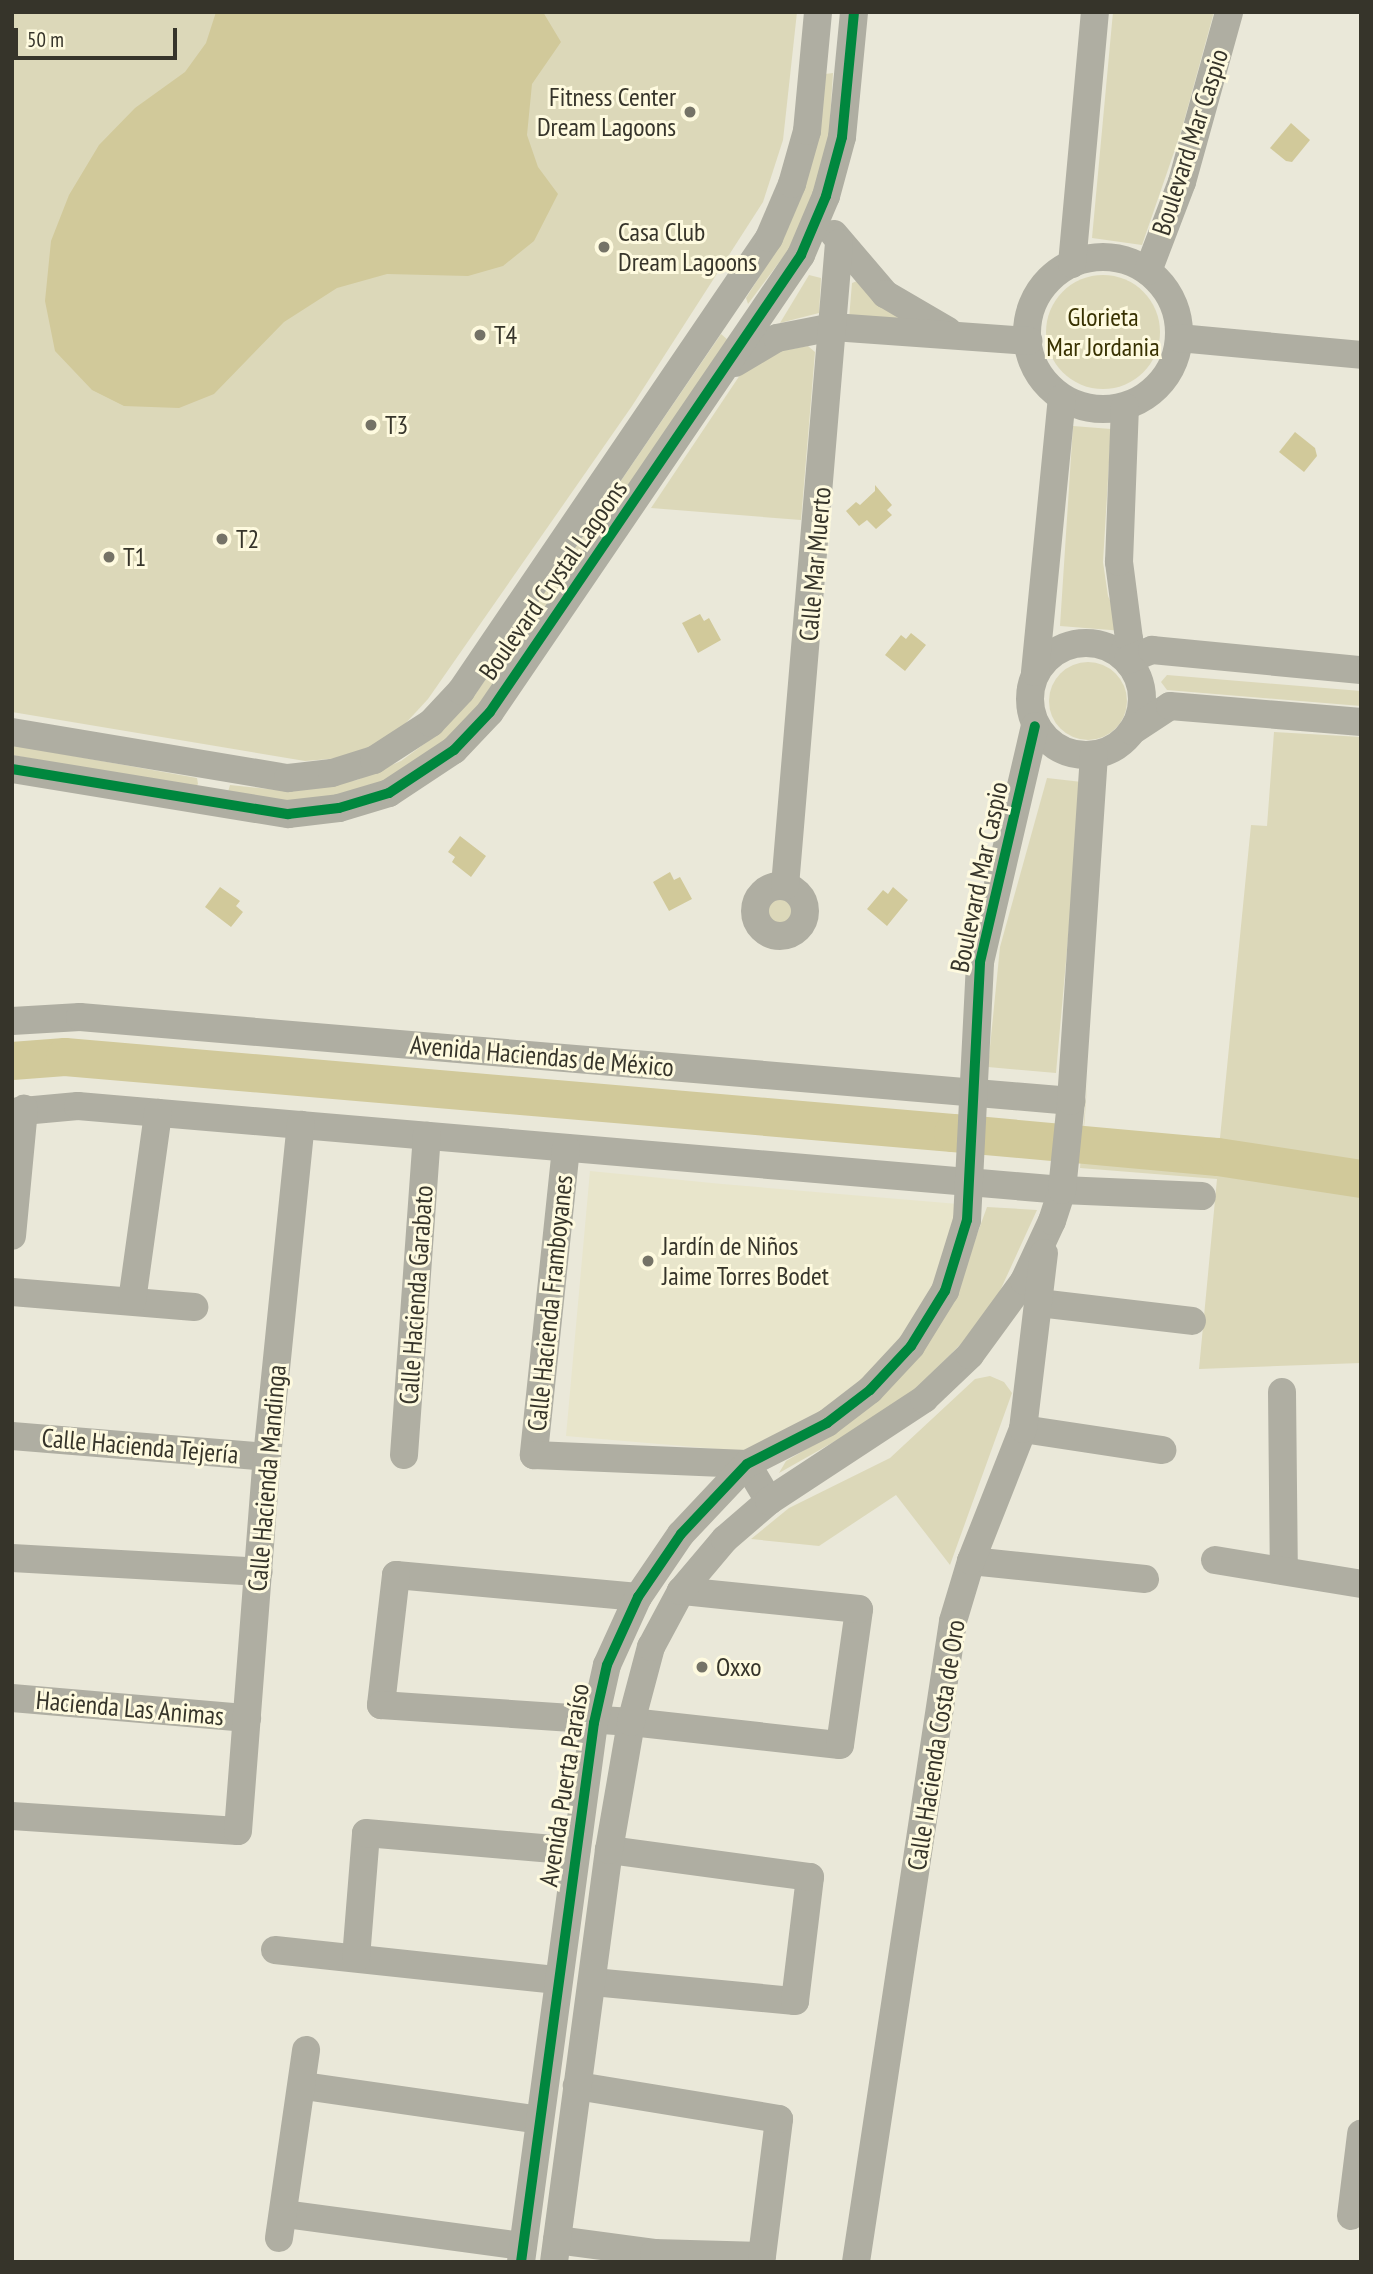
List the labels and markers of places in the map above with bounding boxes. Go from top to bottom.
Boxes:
place label: Fitness Center Dream Lagoons [537,81,676,142]
marker: Fitness Center Dream Lagoons [682,104,698,120]
place label: Casa Club Dream Lagoons [618,216,757,278]
marker: Casa Club Dream Lagoons [596,239,612,255]
place label: T4 [494,319,517,351]
marker: T4 [472,327,488,343]
place label: T3 [385,409,408,441]
marker: T3 [363,417,379,433]
place label: T2 [236,523,259,555]
marker: T2 [214,531,230,547]
place label: T1 [123,541,146,573]
marker: T1 [101,549,117,565]
place label: Jardín de Niños Jaime Torres Bodet [662,1230,830,1292]
marker: Jardín de Niños Jaime Torres Bodet [640,1253,656,1269]
place label: Oxxo [716,1651,761,1683]
marker: Oxxo [694,1659,710,1675]

